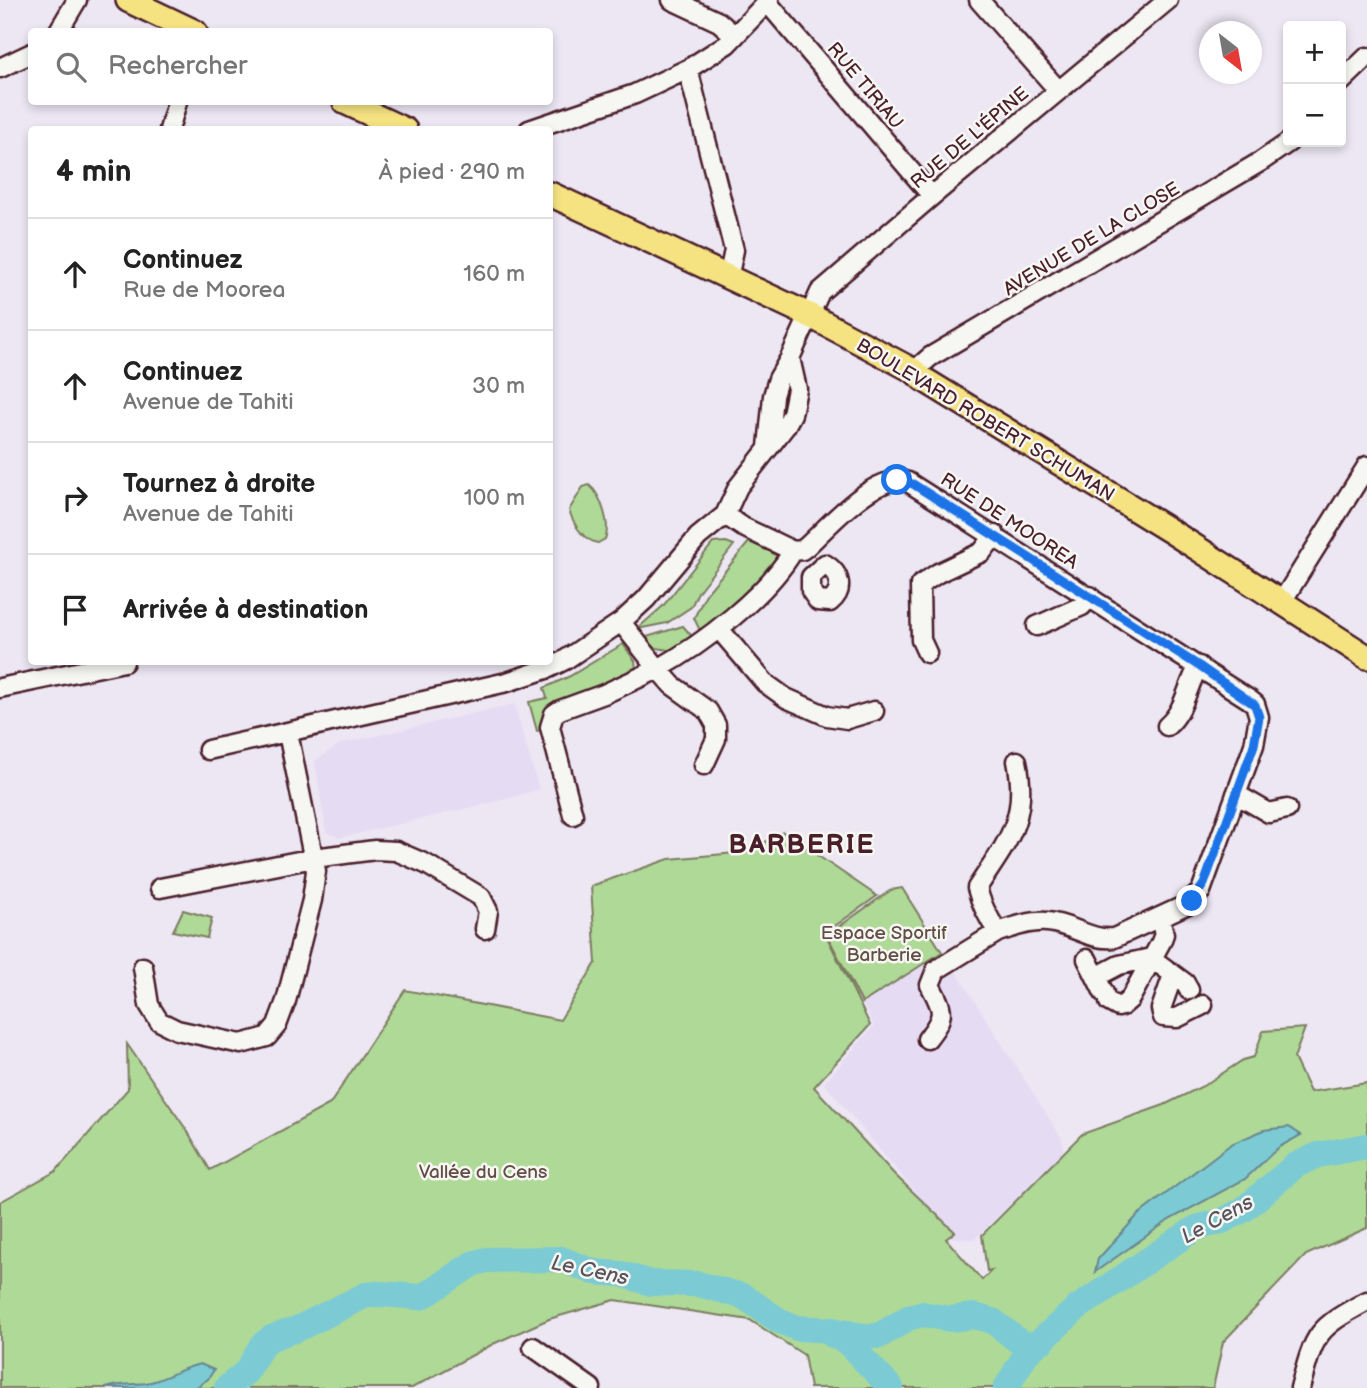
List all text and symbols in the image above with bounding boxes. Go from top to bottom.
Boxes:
north arrow [1199,21,1262,84]
map controls [1283,21,1346,147]
button: + [1283,21,1346,84]
search box [28,28,553,105]
street label: RUE TIRIAU [822,38,908,134]
icon: search [52,48,90,86]
text: Rechercher [108,51,247,82]
street label: RUE DE L'ÉPINE [906,81,1034,194]
button: − [1283,84,1346,147]
text: 4 min [56,154,131,190]
text: À pied · 290 m [379,158,525,186]
street label: AVENUE DE LA CLOSE [999,178,1184,301]
text: Continuez [123,245,243,276]
icon: ahead [56,255,94,293]
text: 160 m [463,260,525,288]
text: Rue de Moorea [123,276,286,304]
street label: BOULEVARD ROBERT SCHUMAN [852,334,1119,507]
text: Continuez [123,357,243,388]
icon: ahead [56,367,94,405]
text: 30 m [472,372,525,400]
text: Avenue de Tahiti [123,388,294,416]
route start [881,464,912,495]
street label: RUE DE MOOREA [936,468,1083,575]
text: Tournez à droite [123,469,315,500]
icon: right [56,479,94,517]
text: 100 m [464,484,525,512]
text: Avenue de Tahiti [123,500,294,528]
icon: arrive [56,591,94,629]
text: Arrivée à destination [123,595,369,626]
district label: BARBERIE [729,830,875,861]
route end [1176,885,1207,916]
park label: Espace Sportif Barberie [821,922,947,967]
park label: Vallée du Cens [419,1161,547,1184]
water label: Le Cens [1177,1189,1258,1249]
water label: Le Cens [549,1250,631,1291]

